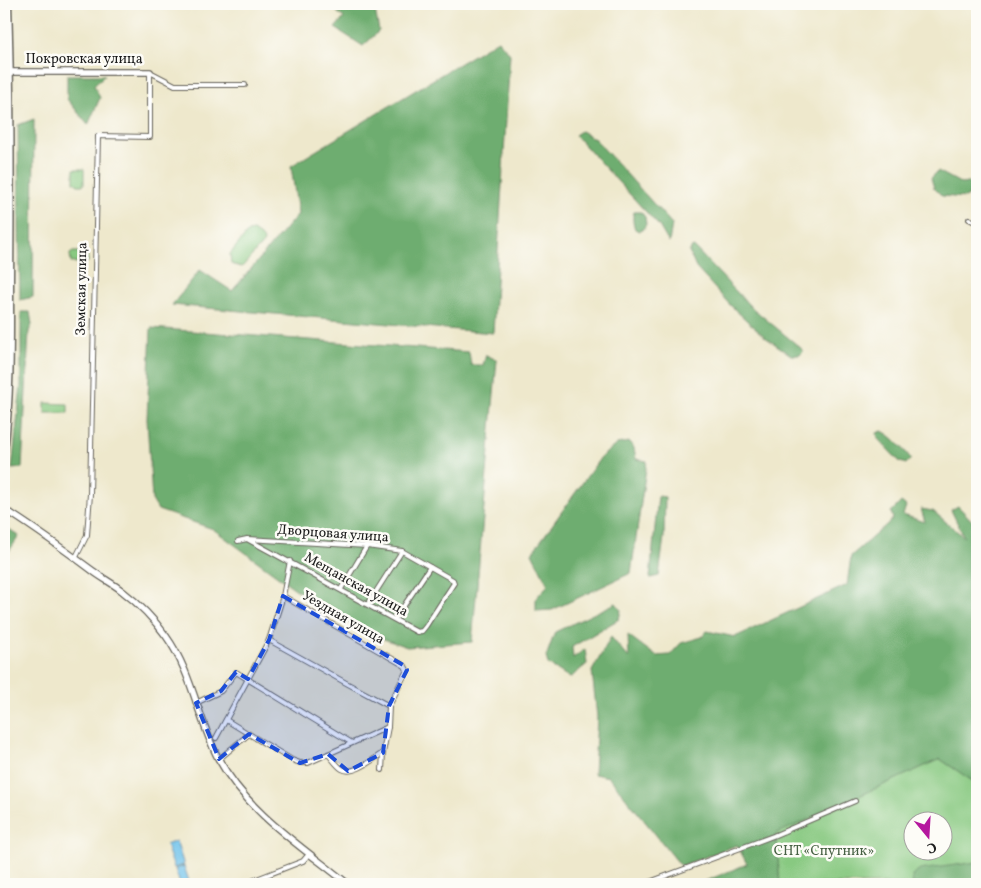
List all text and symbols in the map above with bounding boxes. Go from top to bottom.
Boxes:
street label: Покровская улица [25,50,143,69]
street label: Земская улица [72,242,92,336]
street label: Дворцовая улица [277,521,389,547]
street label: Мещанская улица [300,548,412,622]
street label: Уездная улица [298,587,388,649]
north arrow [904,810,954,860]
text: С [924,837,939,857]
park label: СНТ «Спутник» [774,842,874,861]

